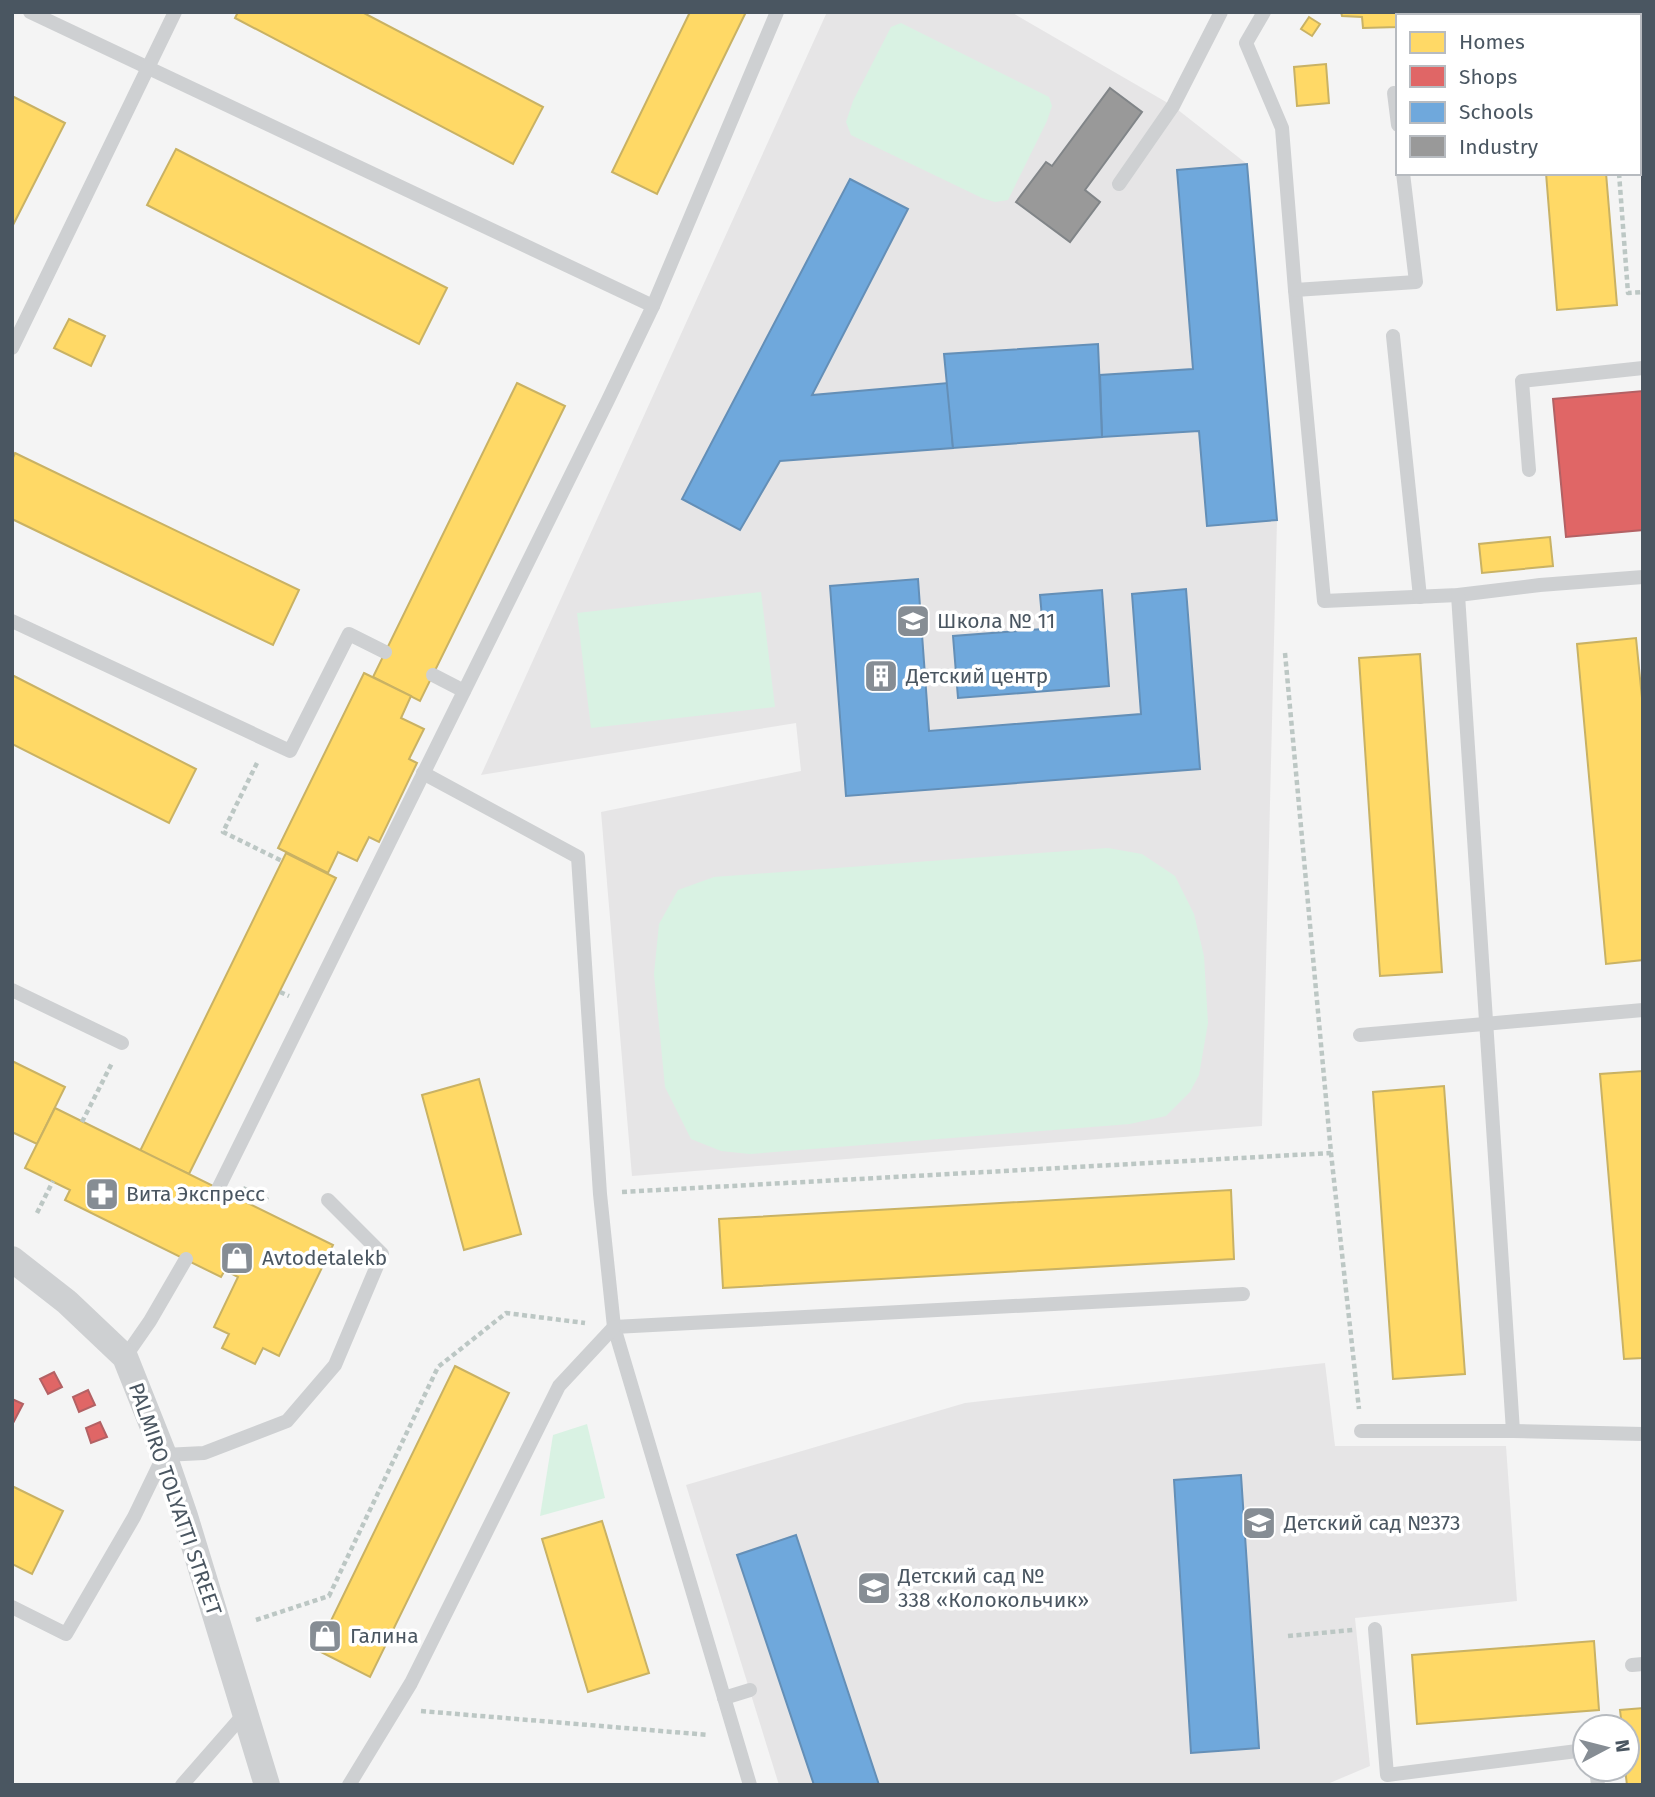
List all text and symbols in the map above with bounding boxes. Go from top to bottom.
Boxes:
legend [1396,14,1641,175]
text: Homes [1459,29,1525,55]
text: Shops [1459,64,1517,90]
text: Schools [1459,99,1533,125]
text: Industry [1459,134,1539,160]
school or university icon: Школа № 11 [894,602,932,640]
place label: Школа № 11 [937,608,1055,634]
building icon: Детский центр [862,657,900,695]
place label: Детский центр [905,663,1048,689]
pharmacy icon: Вита Экспресс [83,1175,121,1213]
place label: Вита Экспресс [126,1181,265,1207]
shop icon: Avtodetalekb [218,1239,256,1277]
place label: Avtodetalekb [262,1245,387,1271]
street label: PALMIRO TOLYATTI STREET [123,1379,227,1619]
school or university icon: Детский сад №373 [1240,1504,1278,1542]
place label: Детский сад №373 [1283,1510,1460,1536]
place label: Детский сад № 338 «Колокольчик» [897,1563,1089,1613]
school or university icon: Детский сад № 338 «Колокольчик» [855,1569,893,1607]
shop icon: Галина [306,1617,344,1655]
place label: Галина [350,1623,419,1649]
north arrow [1571,1713,1641,1783]
text: N [1610,1738,1635,1754]

